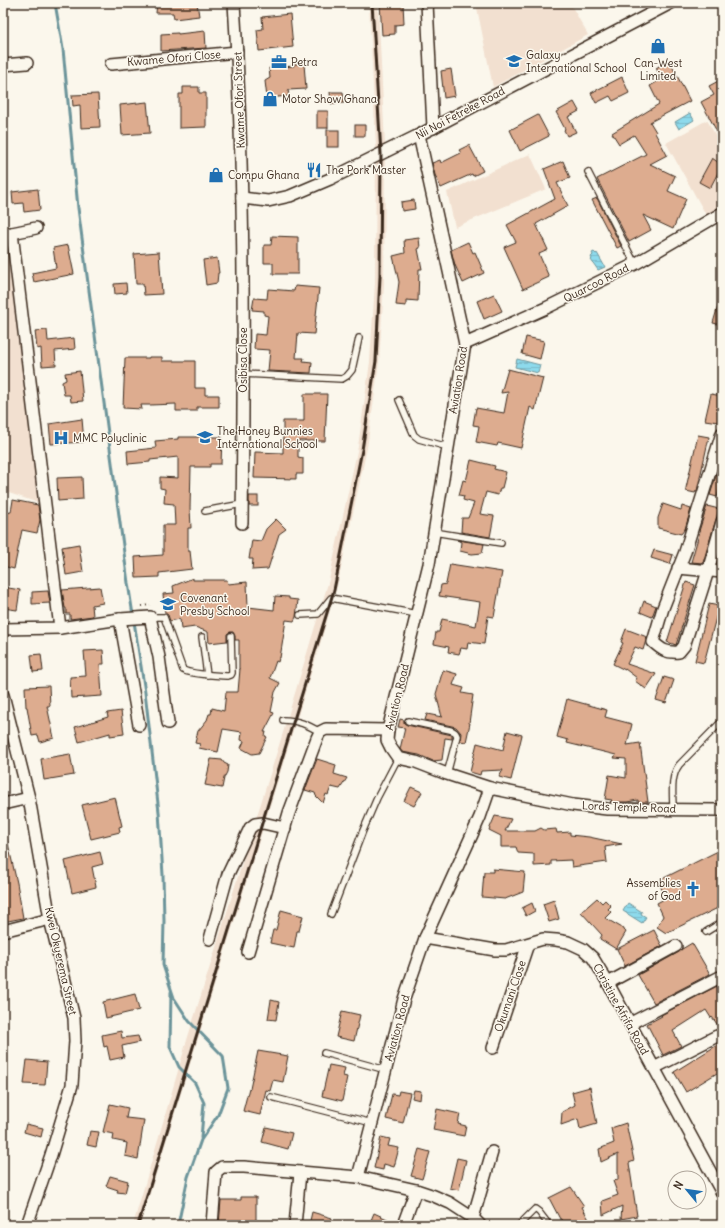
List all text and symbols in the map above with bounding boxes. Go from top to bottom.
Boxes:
shop icon: Can-West Limited [649,37,667,55]
street label: Kwame Ofori Close [126,47,222,69]
place label: Galaxy International School [526,48,627,75]
street label: Kwame Ofori Street [230,51,248,149]
school or university icon: Galaxy International School [505,52,523,70]
office icon: Petra [270,53,288,71]
place label: Petra [291,55,317,69]
place label: Can-West Limited [634,56,682,83]
street label: Nii Noi Fetreke Road [413,83,507,142]
shop icon: Motor Show Ghana [261,90,279,108]
place label: Motor Show Ghana [282,92,377,106]
restaurant icon: The Pork Master [305,161,323,179]
place label: The Pork Master [326,163,407,177]
shop icon: Compu Ghana [207,166,225,184]
place label: Compu Ghana [228,168,300,182]
street label: Quarcoo Road [561,260,632,305]
street label: Osibisa Close [236,327,250,393]
street label: Aviation Road [446,345,470,415]
place label: The Honey Bunnies International School [217,424,318,451]
school or university icon: The Honey Bunnies International School [196,428,214,446]
hospital icon: MMC Polyclinic [52,429,70,447]
place label: MMC Polyclinic [73,431,147,445]
place label: Covenant Presby School [180,591,250,618]
school or university icon: Covenant Presby School [159,595,177,613]
street label: Aviation Road [382,662,412,732]
street label: Lords Temple Road [582,798,677,816]
place label: Assemblies of God [626,876,682,903]
church icon: Assemblies of God [684,880,702,898]
street label: Kwei Okyerema Street [42,906,80,1017]
street label: Okumani Close [491,958,529,1034]
street label: Christine Afrifa Road [590,961,652,1058]
street label: Aviation Road [381,993,413,1063]
north arrow [667,1170,707,1210]
text: N [670,1178,686,1192]

